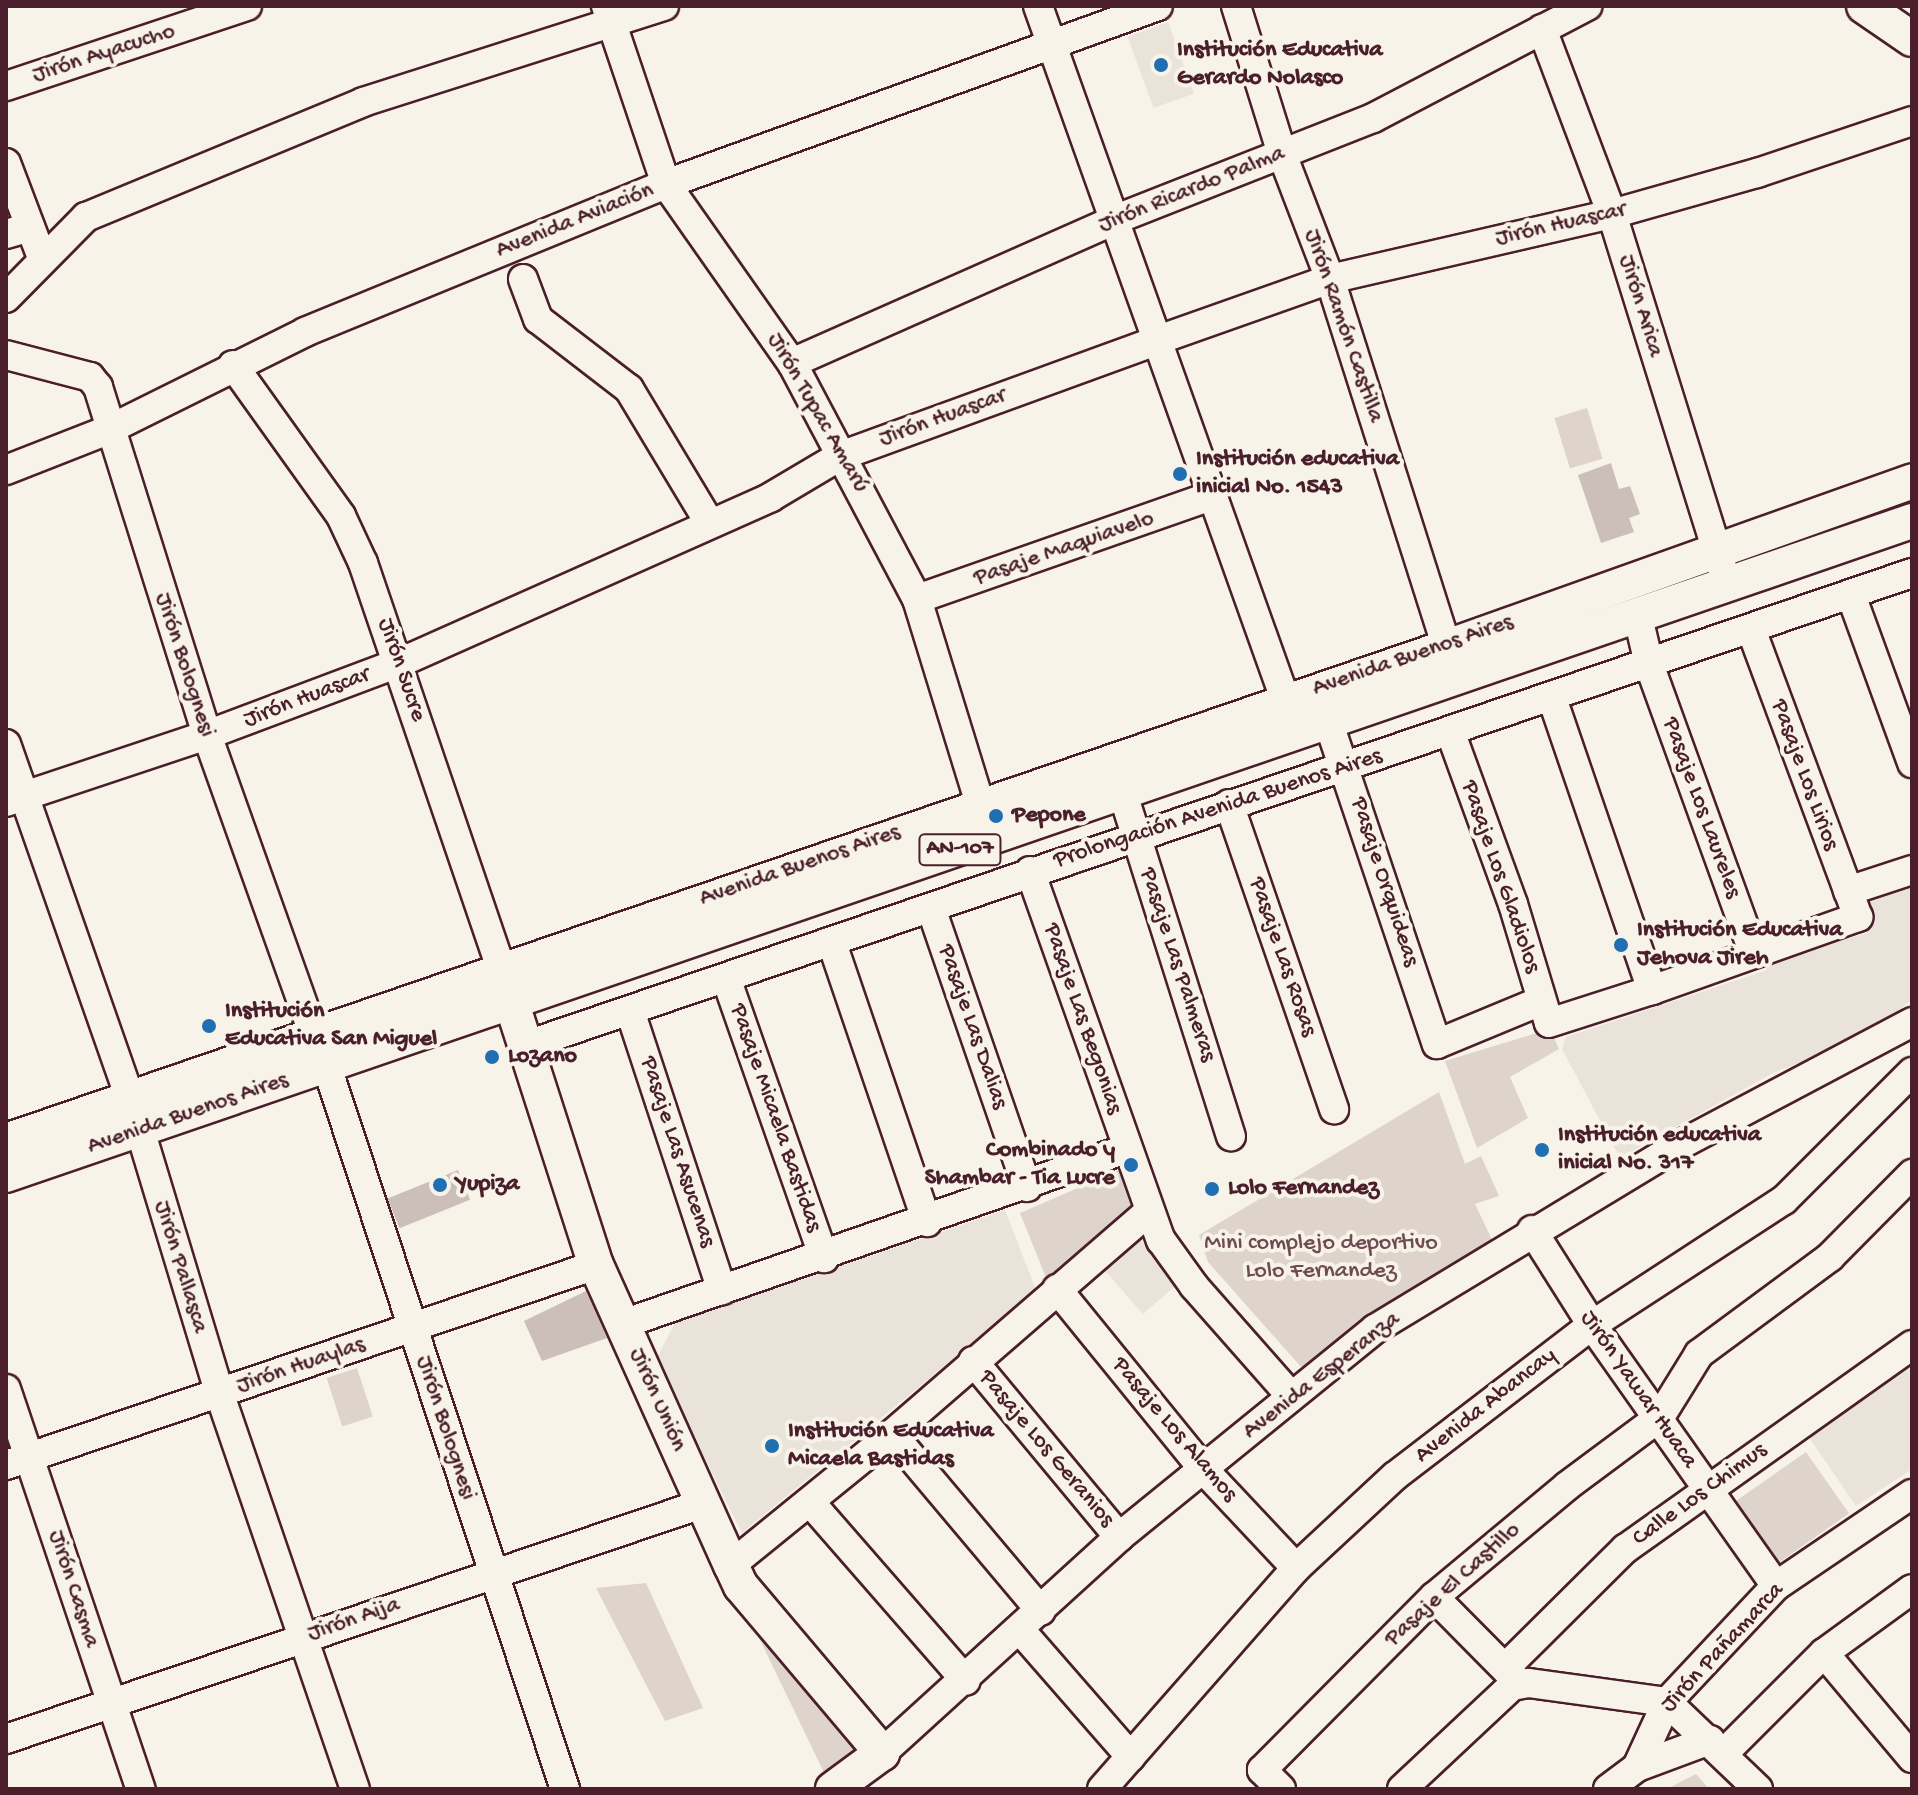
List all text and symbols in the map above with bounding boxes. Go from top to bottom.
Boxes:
street label: Jirón Ayacucho [29,17,179,91]
place label: Institución Educativa Gerardo Nolasco [1177,37,1383,93]
marker: Institución Educativa Gerardo Nolasco [1152,56,1170,74]
street label: Jirón Ricardo Palma [1095,140,1289,240]
street label: Avenida Aviación [492,176,658,266]
street label: Jirón Huascar [1493,196,1629,254]
street label: Jirón Ramón Castilla [1296,226,1390,426]
street label: Jirón Arica [1611,251,1669,361]
street label: Jirón Tupac Amarú [760,328,874,498]
street label: Jirón Huascar [876,382,1010,454]
place label: Institución educativa inicial No. 1543 [1196,446,1399,502]
marker: Institución educativa inicial No. 1543 [1171,465,1189,483]
street label: Pasaje Maquiavelo [970,505,1158,593]
street label: Jirón Bolognesi [147,589,221,741]
street label: Avenida Buenos Aires [1309,608,1517,704]
street label: Jirón Sucre [370,615,432,725]
street label: Jirón Huascar [240,661,374,735]
street label: Pasaje Los Lirios [1763,696,1845,854]
street label: Pasaje Los Laureles [1655,714,1747,902]
street label: Prolongación Avenida Buenos Aires [1050,742,1386,876]
street label: Pasaje Los Gladiolos [1454,777,1546,977]
street label: Pasaje Orquideas [1343,794,1425,970]
place label: Pepone [1012,802,1086,830]
marker: Pepone [987,807,1005,825]
street label: Avenida Buenos Aires [696,818,904,914]
road number: AN-107 [918,832,1002,868]
street label: Pasaje Las Palmeras [1132,864,1222,1066]
street label: Pasaje Las Rosas [1241,874,1323,1040]
place label: Institución Educativa Jehova Jireh [1637,917,1843,973]
street label: Pasaje Las Begonias [1036,920,1128,1118]
marker: Institución Educativa Jehova Jireh [1612,936,1630,954]
street label: Pasaje Las Dalias [930,941,1014,1113]
place label: Institución Educativa San Miguel [225,998,437,1054]
street label: Pasaje Micaela Bastidas [722,1000,828,1236]
marker: Institución Educativa San Miguel [200,1017,218,1035]
place label: Lozano [508,1043,577,1071]
marker: Lozano [483,1048,501,1066]
street label: Pasaje Las Asucenas [633,1053,721,1251]
street label: Avenida Buenos Aires [84,1066,292,1162]
place label: Institución educativa inicial No. 317 [1558,1122,1761,1178]
place label: Combinado y Shambar - Tia Lucre [925,1137,1115,1193]
marker: Institución educativa inicial No. 317 [1533,1141,1551,1159]
marker: Combinado y Shambar - Tia Lucre [1122,1156,1140,1174]
place label: Yupiza [456,1171,519,1199]
place label: Lolo Fernandez [1228,1175,1379,1203]
marker: Yupiza [431,1176,449,1194]
marker: Lolo Fernandez [1203,1180,1221,1198]
street label: Jirón Pallasca [146,1197,214,1337]
park label: Mini complejo deportivo Lolo Fernandez [1204,1230,1438,1286]
street label: Jirón Yawar Huaca [1573,1305,1703,1475]
street label: Avenida Esperanza [1238,1306,1406,1446]
street label: Jirón Huaylas [233,1331,369,1401]
street label: Avenida Abancay [1410,1342,1562,1470]
street label: Jirón Unión [621,1344,693,1456]
street label: Jirón Bolognesi [408,1352,482,1504]
street label: Pasaje Los Alamos [1105,1352,1243,1508]
street label: Pasaje Los Geranios [972,1364,1120,1534]
place label: Institución Educativa Micaela Bastidas [788,1418,994,1474]
marker: Institución Educativa Micaela Bastidas [763,1437,781,1455]
street label: Calle Los Chimus [1627,1437,1773,1553]
street label: Pasaje El Castillo [1379,1516,1527,1654]
street label: Jirón Casma [41,1527,105,1651]
street label: Jirón Pañamarca [1655,1577,1791,1719]
street label: Jirón Aija [304,1591,404,1649]

